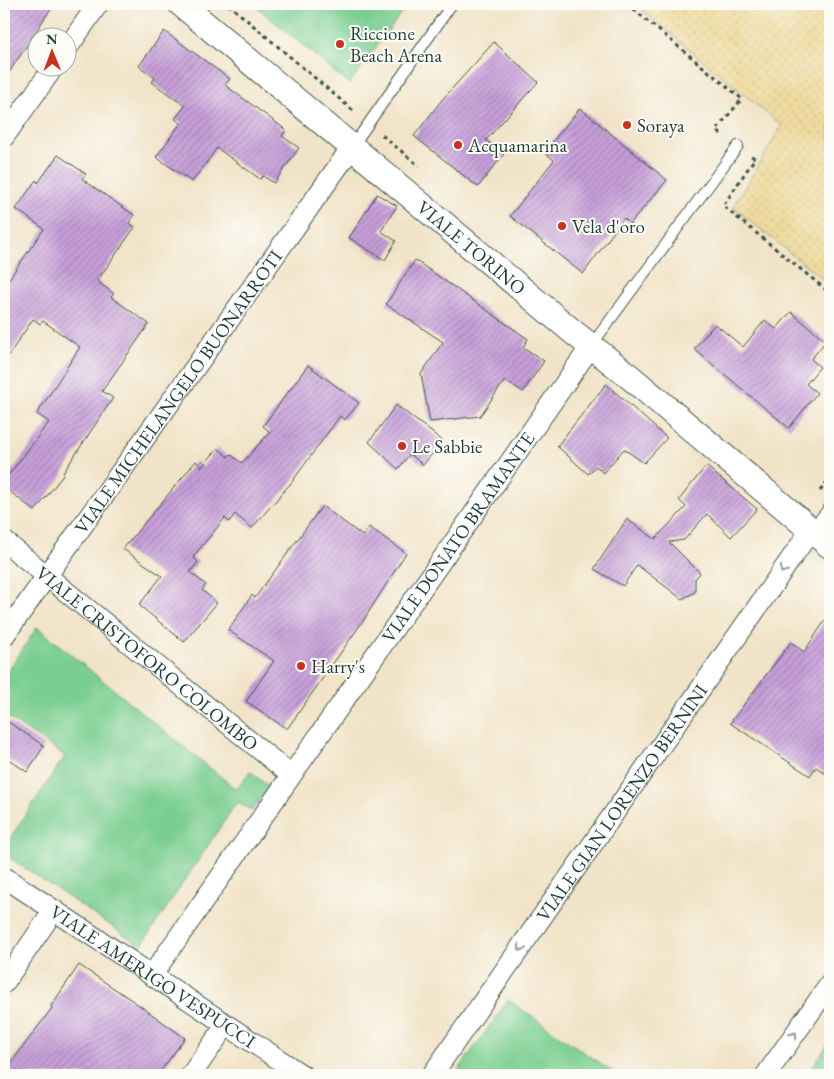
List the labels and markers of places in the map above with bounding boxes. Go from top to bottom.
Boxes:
place label: Riccione Beach Arena [350,21,442,68]
marker: Riccione Beach Arena [334,38,346,50]
place label: Soraya [637,113,685,138]
marker: Soraya [621,119,633,131]
place label: Acquamarina [467,133,567,158]
marker: Acquamarina [452,139,464,151]
place label: Vela d'oro [572,214,645,239]
marker: Vela d'oro [556,220,568,232]
place label: Le Sabbie [412,434,482,459]
marker: Le Sabbie [396,440,408,452]
place label: Harry's [311,654,365,679]
marker: Harry's [295,660,307,672]

